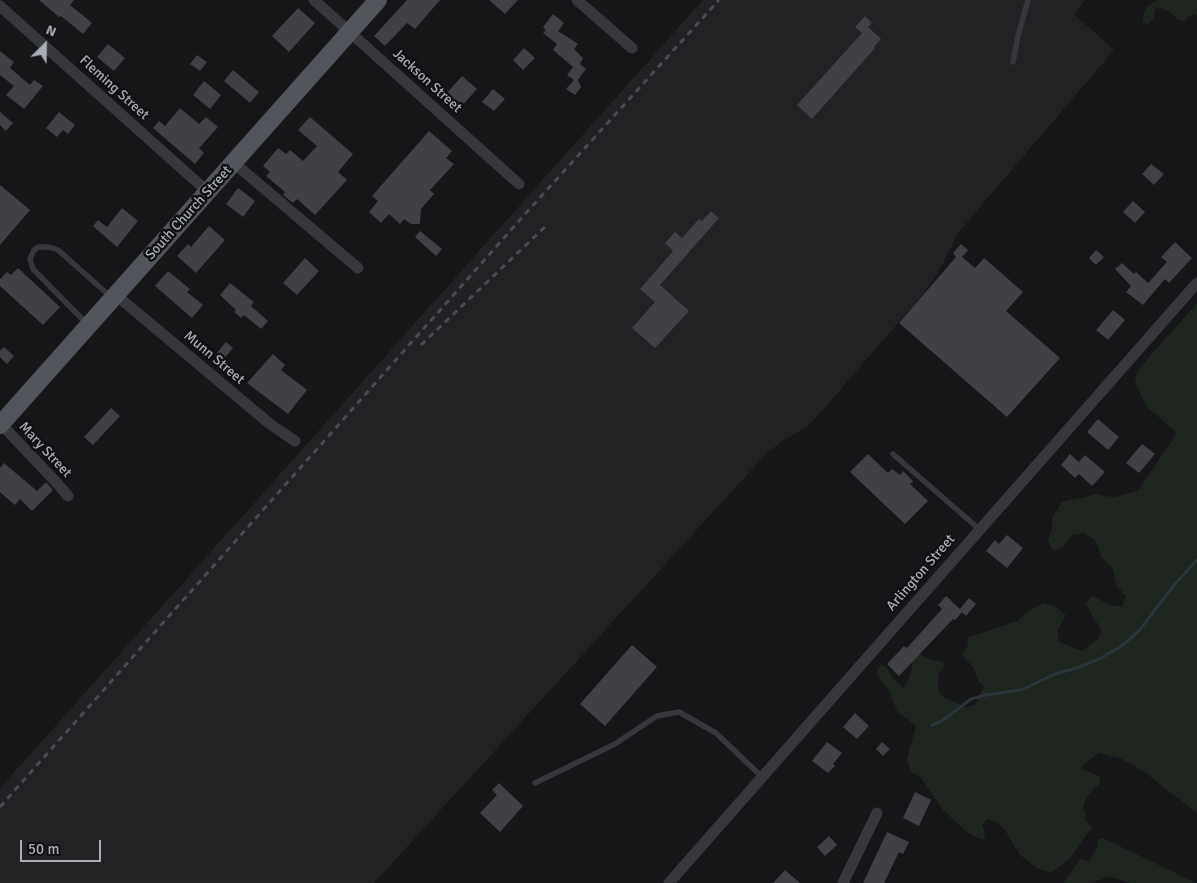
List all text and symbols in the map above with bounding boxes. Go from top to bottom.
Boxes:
north arrow [20,20,70,70]
text: N [43,21,59,40]
street label: Jackson Street [389,46,465,116]
street label: Fleming Street [76,52,152,124]
street label: South Church Street [142,163,236,263]
street label: Munn Street [180,328,248,388]
street label: Mary Street [15,419,75,481]
street label: Arlington Street [883,531,959,615]
scale bar [22,830,104,862]
text: 50 m [28,840,59,858]

